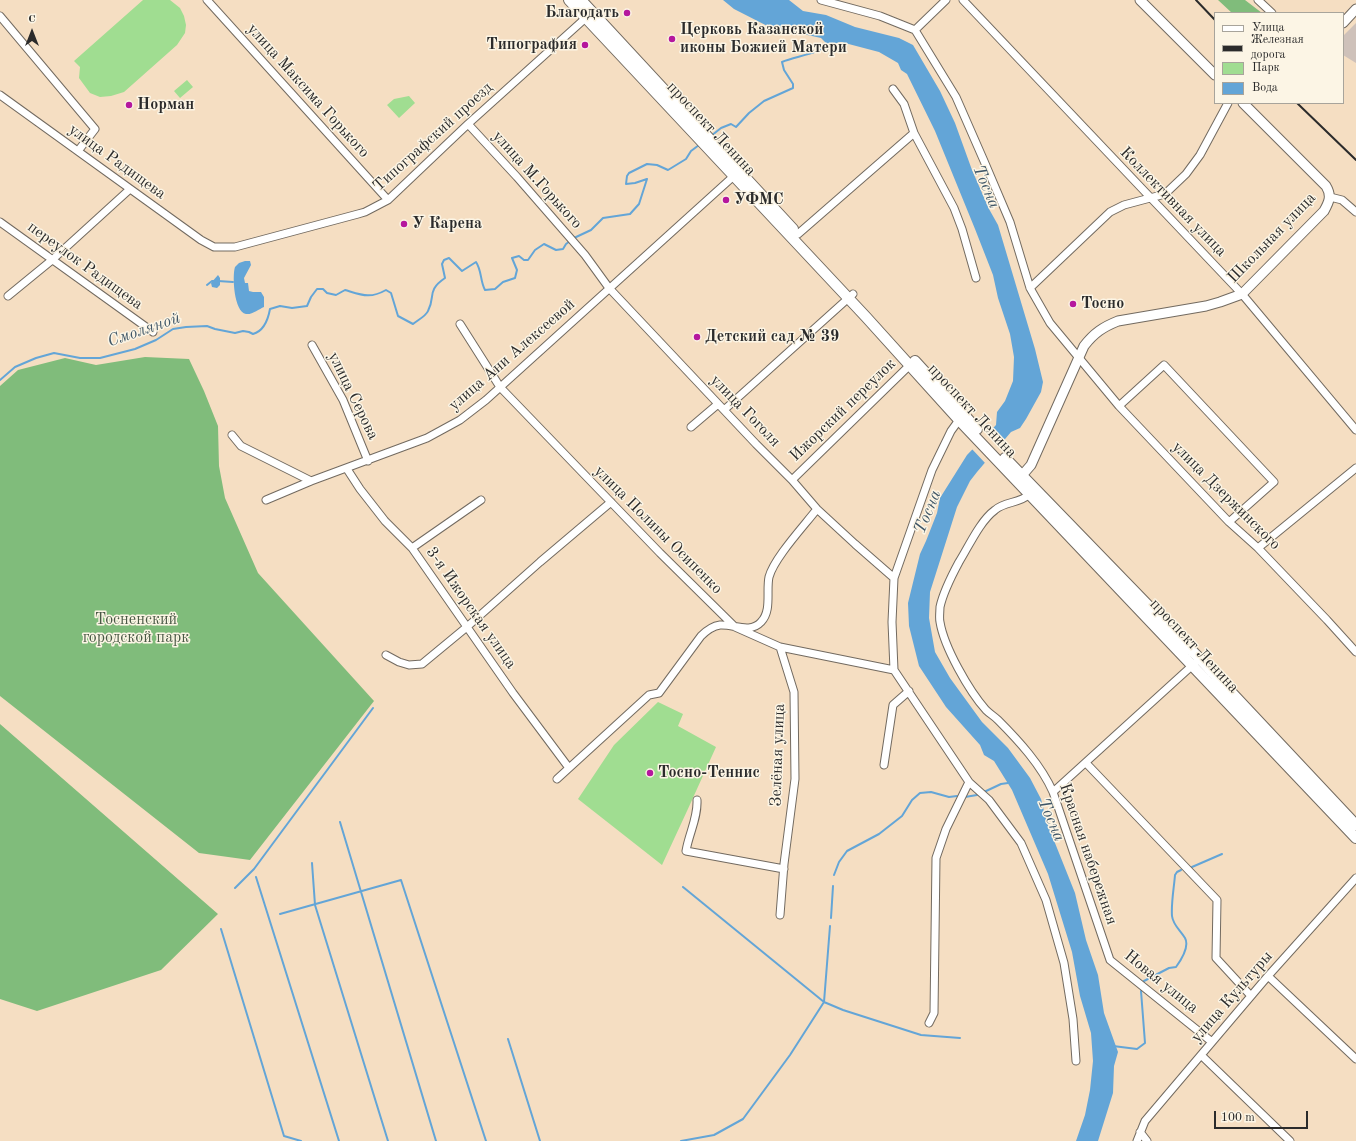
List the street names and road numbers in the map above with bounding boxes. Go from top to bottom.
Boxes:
street label: улица Максима Горького [243,20,373,162]
street label: Типографский проезд [369,78,497,196]
street label: проспект Ленина [662,78,760,180]
street label: улица Радищева [65,120,169,204]
street label: улица М.Горького [488,127,586,233]
street label: Коллективная улица [1116,143,1230,261]
street label: Школьная улица [1224,189,1320,287]
street label: переулок Радищева [23,218,147,314]
street label: улица Ани Алексеевой [445,295,579,415]
street label: улица Серова [323,349,383,443]
street label: Ижорский переулок [786,354,900,466]
street label: проспект Ленина [923,360,1021,462]
street label: улица Гоголя [706,371,784,451]
street label: улица Дзержинского [1168,438,1284,554]
street label: улица Полины Осипенко [590,462,726,598]
street label: 3-я Ижорская улица [422,543,520,673]
street label: проспект Ленина [1145,595,1243,697]
street label: Зелёная улица [767,703,789,807]
street label: Красная набережная [1055,781,1121,927]
street label: Новая улица [1120,946,1202,1018]
street label: улица Культуры [1187,947,1277,1047]

